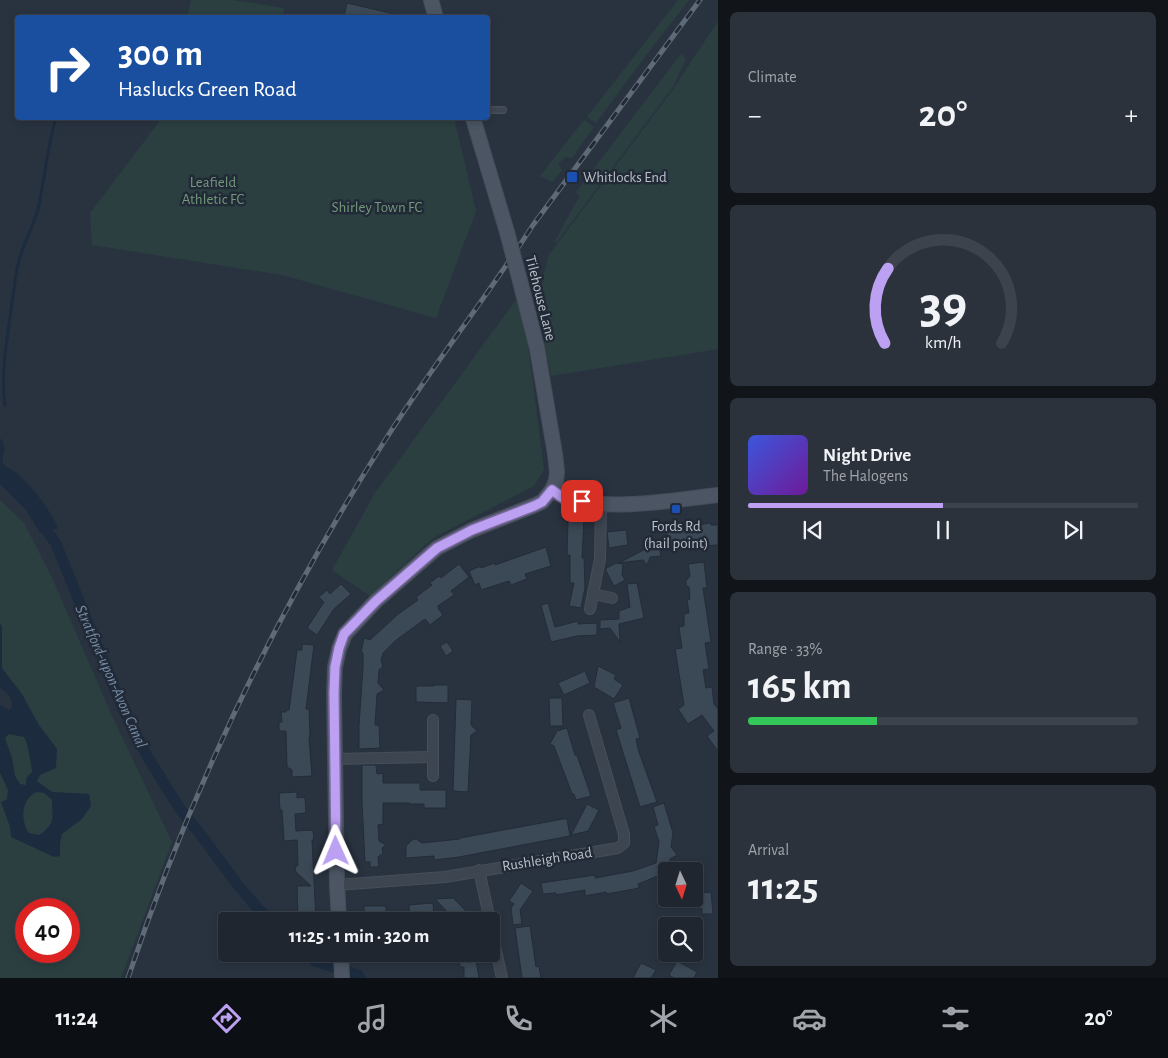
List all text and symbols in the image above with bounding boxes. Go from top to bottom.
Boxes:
icon: right [35,35,100,100]
text: 300 m [118,37,203,72]
text: Climate [748,69,797,85]
text: Haslucks Green Road [118,78,297,100]
text: 20° [919,96,967,134]
text: − [748,102,761,130]
text: + [1125,102,1138,130]
marker: Whitlocks End [565,170,579,184]
place label: Whitlocks End [583,170,667,185]
park label: Leafield Athletic FC [182,175,244,207]
park label: Shirley Town FC [332,200,423,215]
street label: Tilehouse Lane [523,254,558,342]
text: 39 [919,280,967,332]
text: km/h [925,334,961,352]
text: Night Drive [823,446,911,465]
text: The Halogens [823,468,908,484]
pin [561,480,603,522]
icon: arrive [568,487,596,515]
marker: Fords Rd (hail point) [670,503,682,515]
icon: previous [799,516,827,544]
icon: pause [929,516,957,544]
icon: next [1059,516,1087,544]
place label: Fords Rd (hail point) [644,519,708,551]
water label: Stratford-upon-Avon Canal [71,602,150,751]
text: Range · 33% [748,641,823,657]
text: 165 km [748,668,852,706]
position arrow [309,824,361,876]
text: Arrival [748,842,789,858]
street label: Rushleigh Road [501,845,593,874]
north arrow [658,862,702,908]
map controls [658,862,703,962]
text: 11:25 [748,869,818,907]
speed limit sign: 40 [15,898,80,963]
button: search [658,917,703,962]
text: 11:25 · 1 min · 320 m [289,927,429,946]
icon: directions [209,1001,244,1036]
icon: music [355,1001,390,1036]
icon: phone [501,1001,536,1036]
icon: climate [646,1001,681,1036]
icon: car [792,1001,827,1036]
icon: filters [938,1001,973,1036]
text: 11:24 [55,1007,98,1029]
text: 20° [1084,1007,1113,1029]

